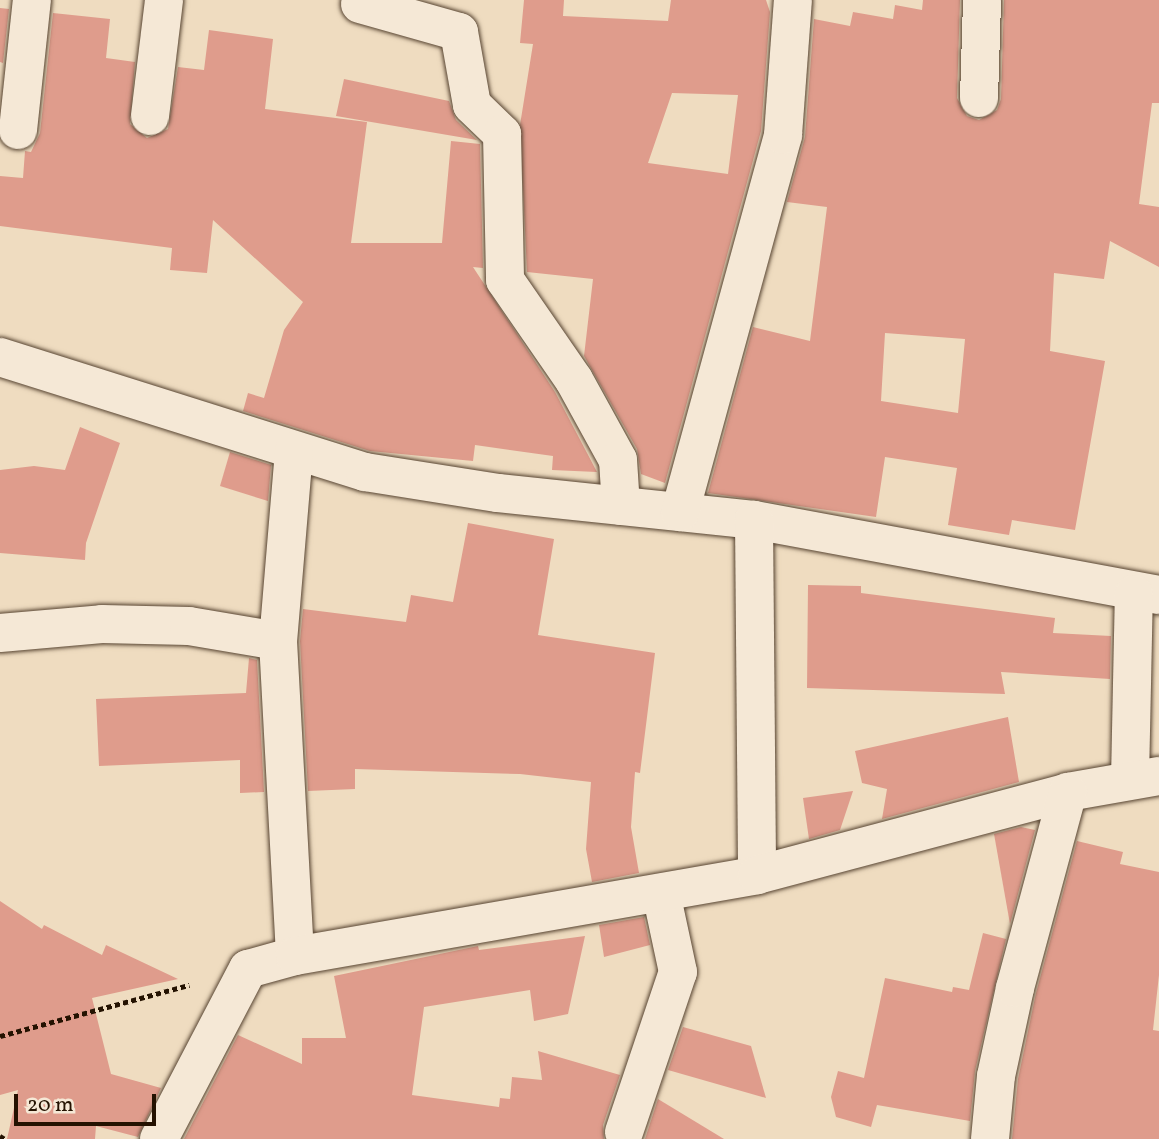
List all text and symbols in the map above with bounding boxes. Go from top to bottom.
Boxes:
scale bar [18,1080,159,1124]
text: 20 m [27,1091,73,1120]

